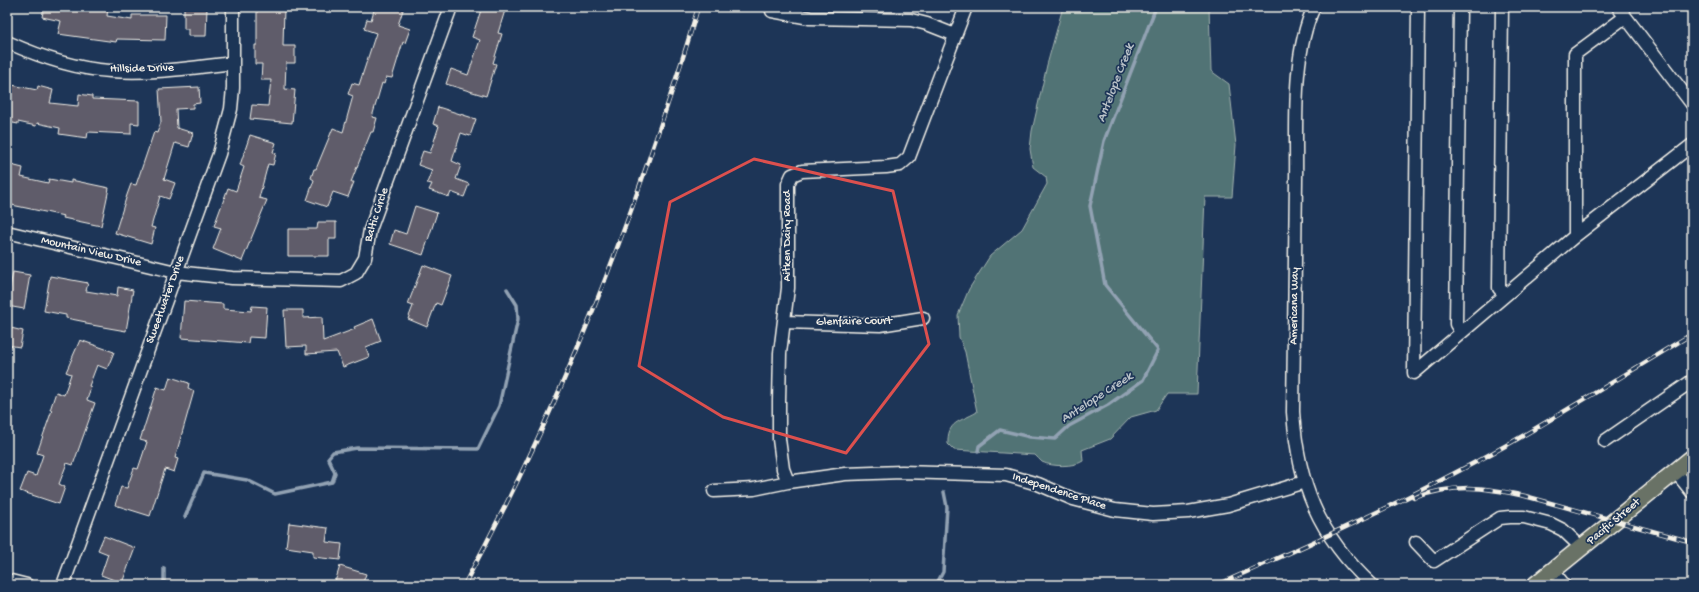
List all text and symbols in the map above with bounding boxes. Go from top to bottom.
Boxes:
water label: Antelope Creek [1094,41,1138,124]
street label: Hillside Drive [110,61,175,77]
street label: Baltic Circle [361,185,393,245]
street label: Aitken Dairy Road [781,190,795,281]
street label: Mountain View Drive [40,234,143,271]
street label: Sweetwater Drive [144,253,189,346]
street label: Americana Way [1287,267,1303,345]
street label: Glenfaire Court [816,314,893,330]
water label: Antelope Creek [1058,369,1137,427]
street label: Independence Place [1010,470,1108,514]
street label: Pacific Street [1584,495,1644,549]

